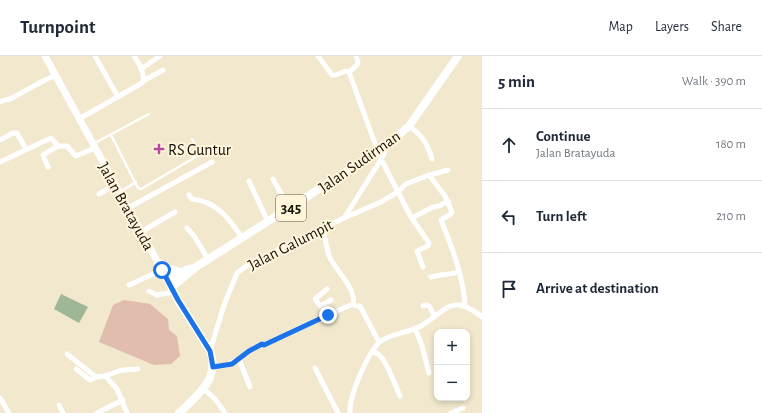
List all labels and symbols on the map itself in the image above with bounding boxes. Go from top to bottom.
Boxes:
street label: Jalan Sudirman [316,128,403,196]
place label: RS Guntur [168,142,232,158]
marker: RS Guntur [153,143,165,155]
street label: Jalan Bratayuda [95,160,157,254]
road number: 345 [276,195,306,221]
street label: Jalan Galumpit [245,217,335,273]
route start [153,261,171,279]
route end [319,306,337,324]

